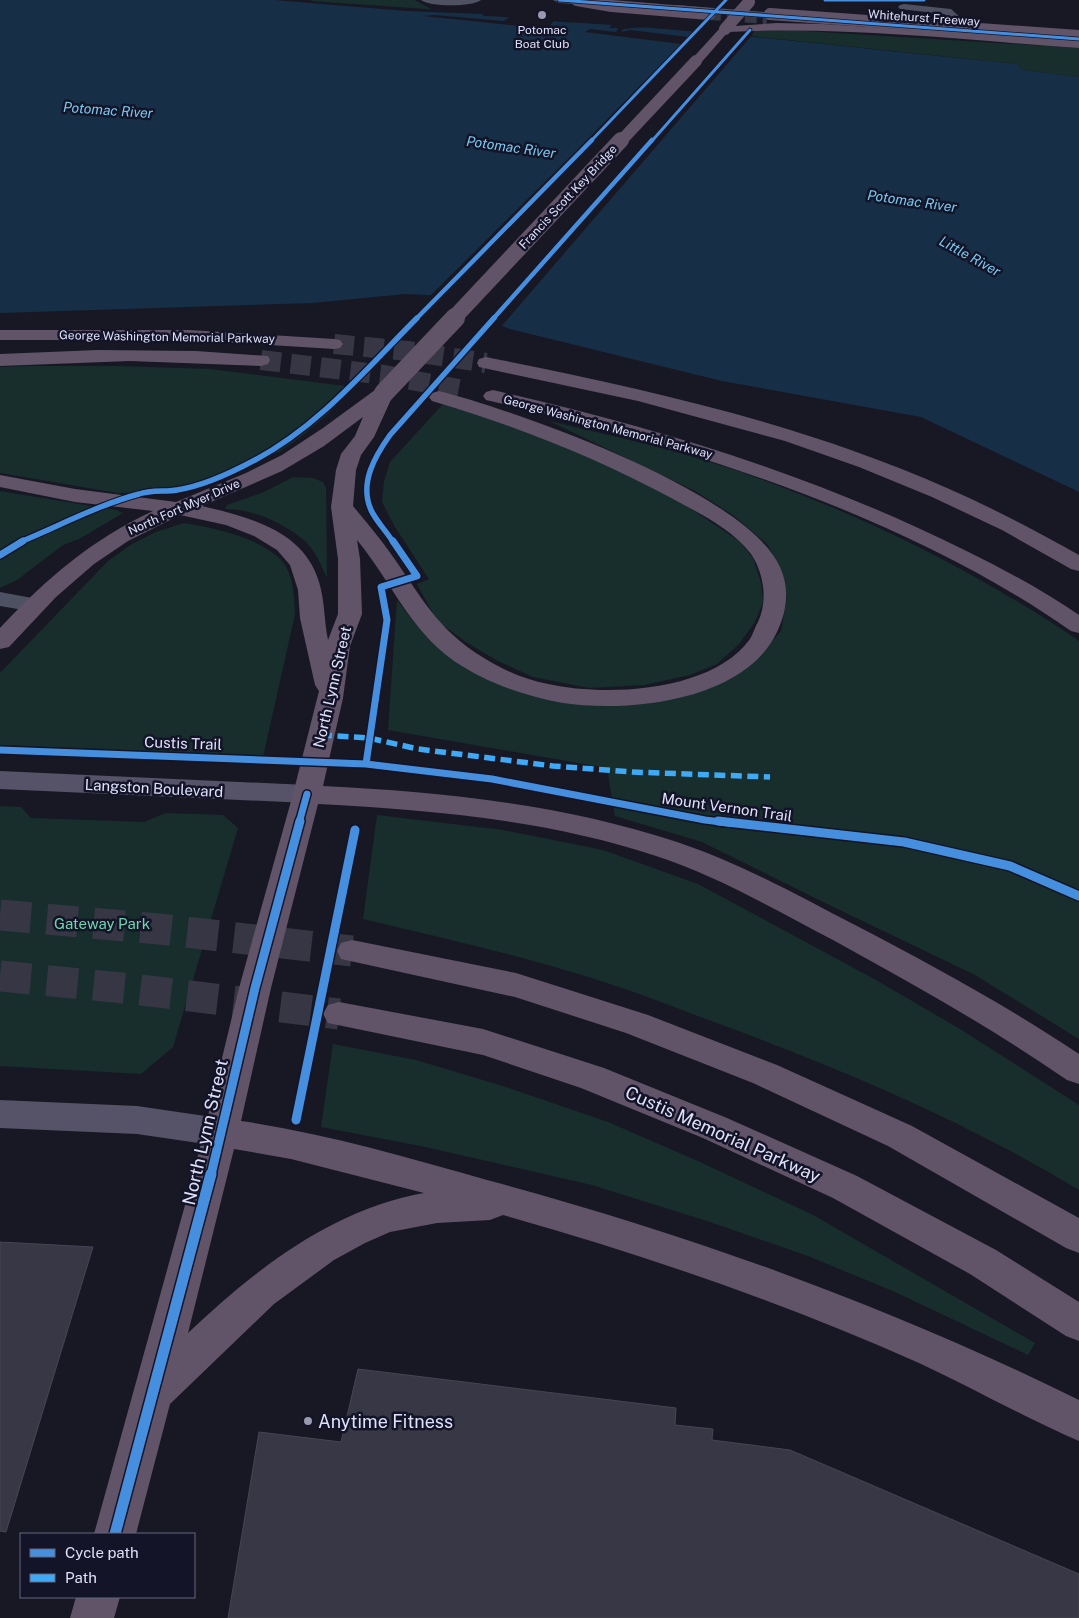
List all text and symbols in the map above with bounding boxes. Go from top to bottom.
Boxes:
street label: Whitehurst Freeway [868,7,981,29]
marker: Potomac Boat Club [536,9,548,21]
place label: Potomac Boat Club [515,23,569,51]
water label: Potomac River [63,99,154,121]
water label: Potomac River [465,133,557,161]
street label: Francis Scott Key Bridge [516,142,620,252]
water label: Potomac River [866,187,958,215]
water label: Little River [936,233,1004,280]
street label: George Washington Memorial Parkway [59,328,276,346]
street label: George Washington Memorial Parkway [502,392,715,462]
street label: North Fort Myer Drive [126,476,242,538]
street label: North Lynn Street [310,624,354,749]
street label: Custis Trail [144,733,222,753]
street label: Langston Boulevard [84,776,224,800]
street label: Mount Vernon Trail [661,789,793,825]
park label: Gateway Park [54,915,150,932]
street label: North Lynn Street [178,1057,232,1207]
street label: Custis Memorial Parkway [622,1081,824,1187]
place label: Anytime Fitness [318,1411,453,1432]
marker: Anytime Fitness [302,1415,314,1427]
legend [20,1533,195,1598]
text: Cycle path [65,1544,139,1561]
text: Path [65,1569,97,1586]

